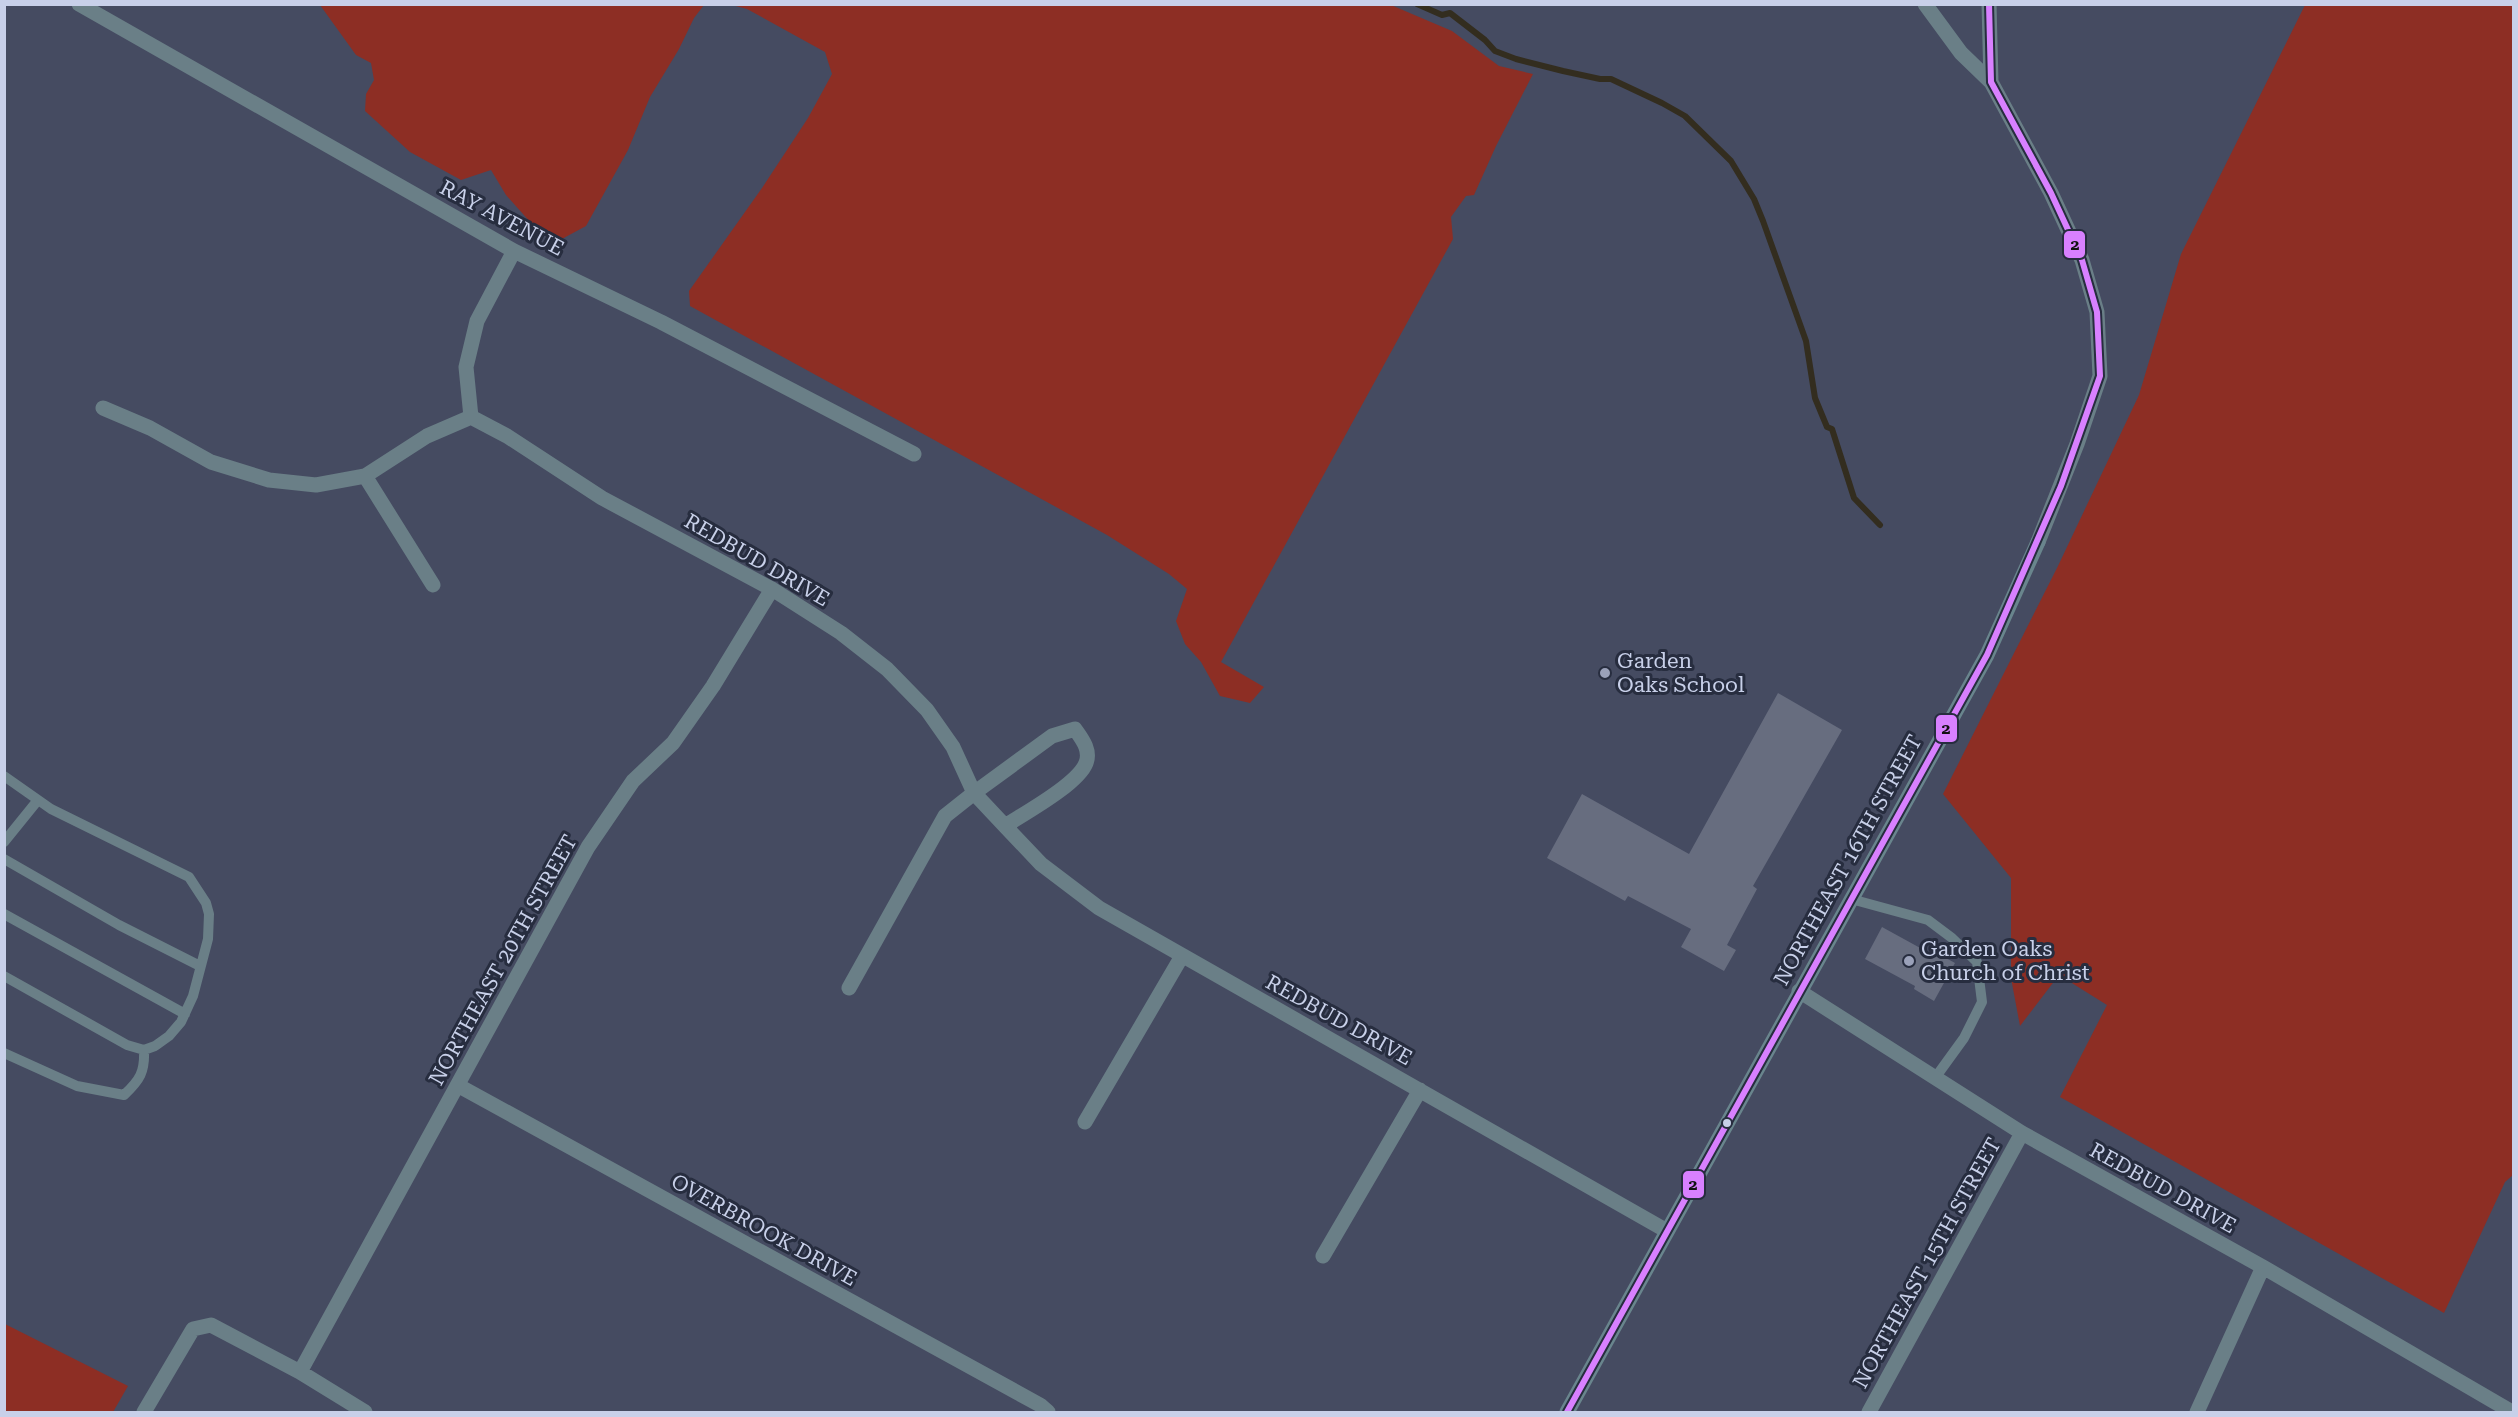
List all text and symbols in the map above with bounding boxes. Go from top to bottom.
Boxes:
street label: RAY AVENUE [436,175,568,261]
line badge: 2 [2063,230,2086,259]
text: 2 [2071,235,2080,254]
street label: REDBUD DRIVE [680,509,834,611]
place label: Garden Oaks School [1617,649,1745,697]
marker: Garden Oaks School [1598,666,1612,680]
line badge: 2 [1935,714,1958,743]
text: 2 [1942,719,1951,738]
street label: NORTHEAST 16TH STREET [1769,731,1927,989]
street label: NORTHEAST 20TH STREET [424,831,582,1089]
place label: Garden Oaks Church of Christ [1921,937,2090,985]
marker: Garden Oaks Church of Christ [1902,954,1916,968]
street label: REDBUD DRIVE [1262,970,1416,1070]
unlabelled marker [1721,1117,1733,1129]
street label: NORTHEAST 15TH STREET [1848,1134,2006,1392]
street label: REDBUD DRIVE [2086,1138,2240,1238]
street label: OVERBROOK DRIVE [667,1169,861,1291]
line badge: 2 [1682,1170,1705,1199]
text: 2 [1689,1175,1698,1194]

